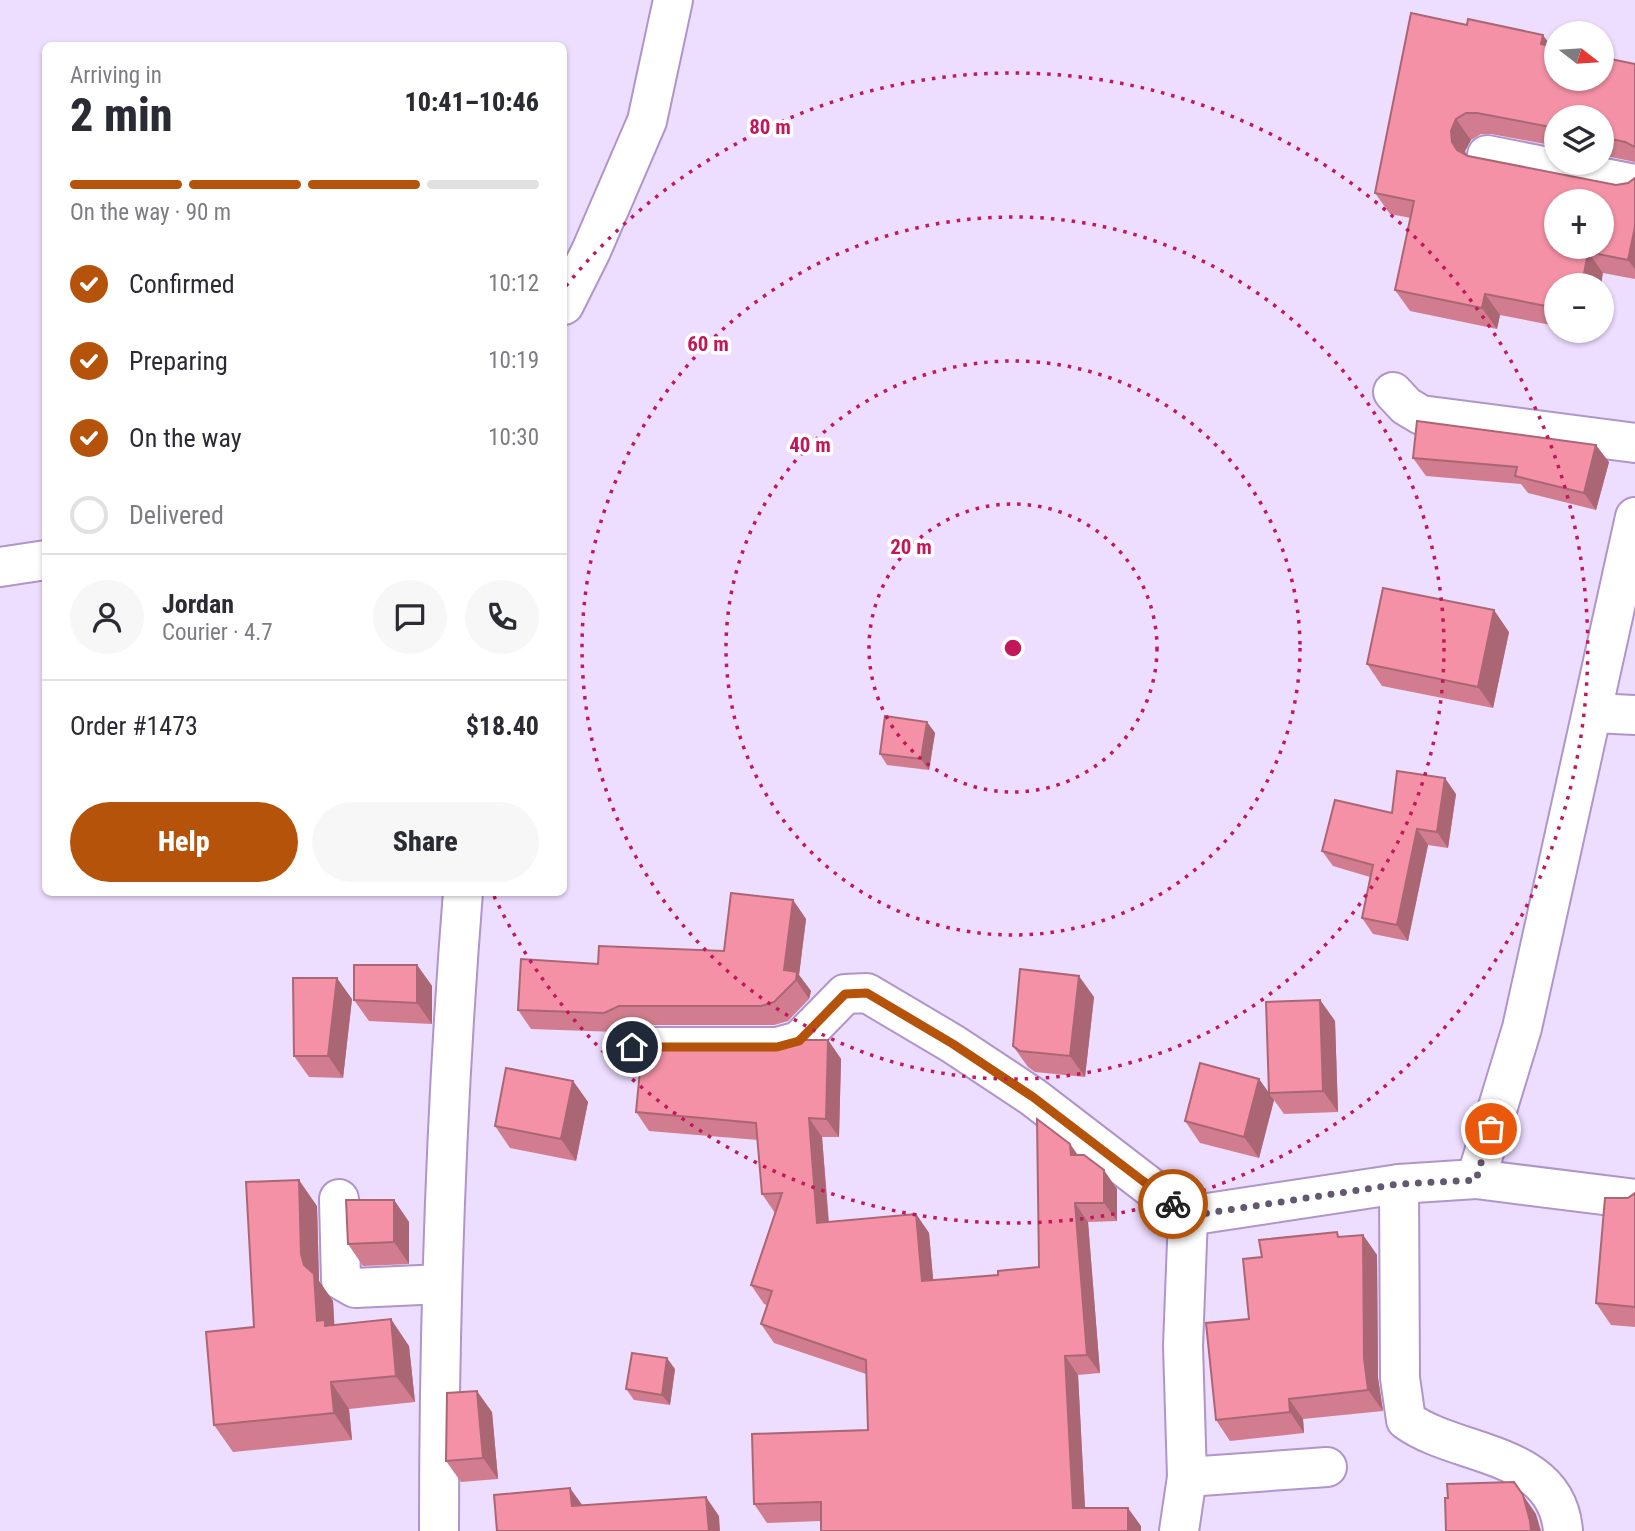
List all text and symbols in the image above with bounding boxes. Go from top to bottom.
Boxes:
north arrow [1544,21,1614,91]
map controls [1544,21,1614,343]
text: Arriving in [70,62,162,89]
text: 10:41–10:46 [405,87,539,117]
text: 2 min [70,88,173,142]
button: layers [1544,105,1614,175]
text: 80 m [749,115,791,139]
button: + [1544,189,1614,259]
text: On the way · 90 m [70,199,231,226]
icon: check [70,265,108,303]
text: Confirmed [129,269,235,299]
text: 10:12 [488,270,539,297]
button: − [1544,273,1614,343]
text: 60 m [687,332,729,356]
icon: check [70,342,108,380]
text: Preparing [129,346,228,376]
text: 10:19 [488,347,539,374]
icon: check [70,419,108,457]
text: On the way [129,423,242,453]
text: 10:30 [488,424,539,451]
text: 40 m [789,433,831,457]
text: Delivered [129,500,224,530]
text: 20 m [890,535,932,559]
button: person [70,580,144,654]
button: chat [373,580,447,654]
button: phone [465,580,539,654]
text: Jordan [162,589,234,619]
text: Courier · 4.7 [162,619,273,646]
centre of rings [1001,636,1025,660]
text: Order #1473 [70,711,198,741]
text: $18.40 [466,711,539,741]
button: Help [70,802,298,882]
button: Share [312,802,539,882]
pin [602,1017,662,1077]
icon: home [613,1028,651,1066]
pin [1461,1099,1521,1159]
icon: bag [1472,1110,1510,1148]
courier [1138,1169,1208,1239]
icon: bike [1154,1185,1192,1223]

